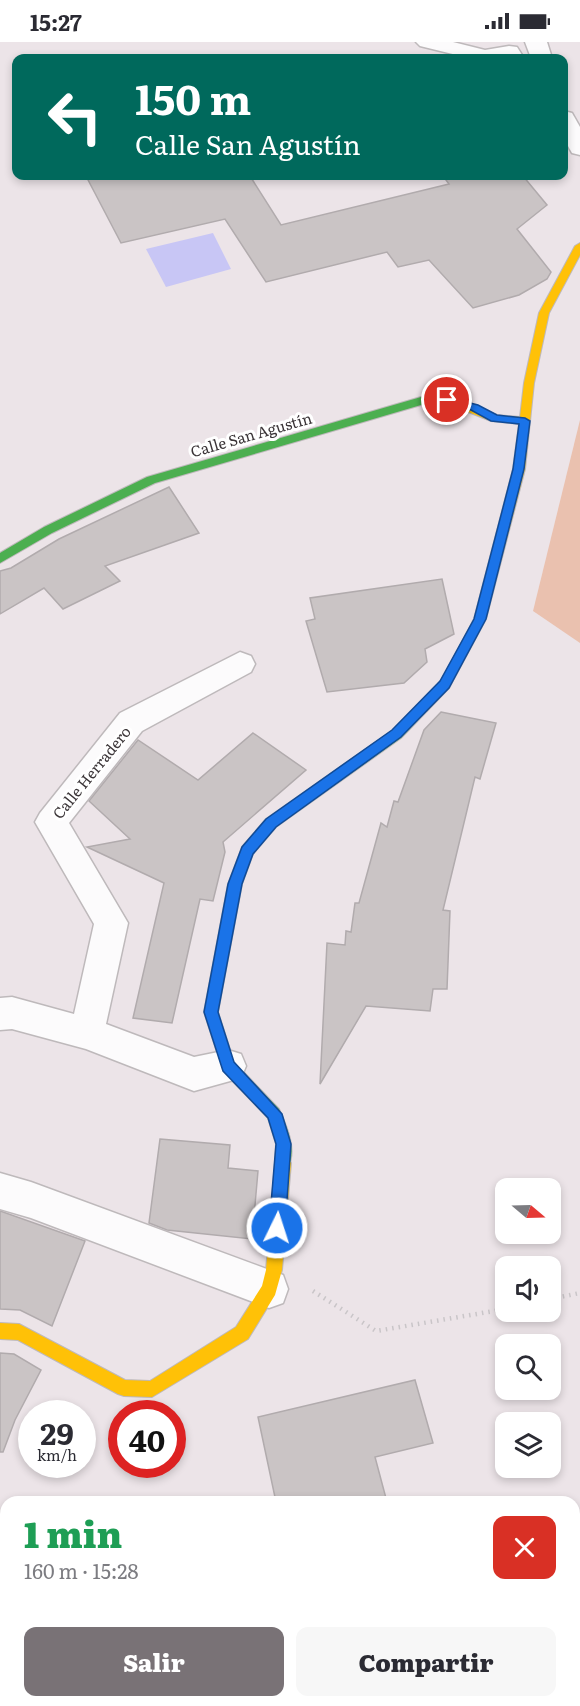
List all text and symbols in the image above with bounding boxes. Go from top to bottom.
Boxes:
text: 15:27 [30,5,82,38]
text: 150 m [135,66,251,128]
icon: left [36,78,114,156]
text: Calle San Agustín [135,123,361,163]
pin [421,374,472,425]
icon: arrive [430,383,463,416]
street label: Calle San Agustín [188,406,314,462]
street label: Calle Herradero [46,720,136,823]
north arrow [495,1178,561,1244]
map controls [495,1178,561,1478]
position arrow [245,1196,309,1260]
button: sound [495,1256,561,1322]
button: search [495,1334,561,1400]
speed limit sign: 40 [108,1400,186,1478]
text: 29 [40,1410,74,1454]
button: layers [495,1412,561,1478]
text: km/h [37,1443,77,1466]
text: 1 min [24,1506,122,1559]
button: close [493,1516,556,1579]
text: 160 m · 15:28 [24,1555,138,1585]
button: Salir [24,1627,284,1696]
button: Compartir [296,1627,556,1696]

